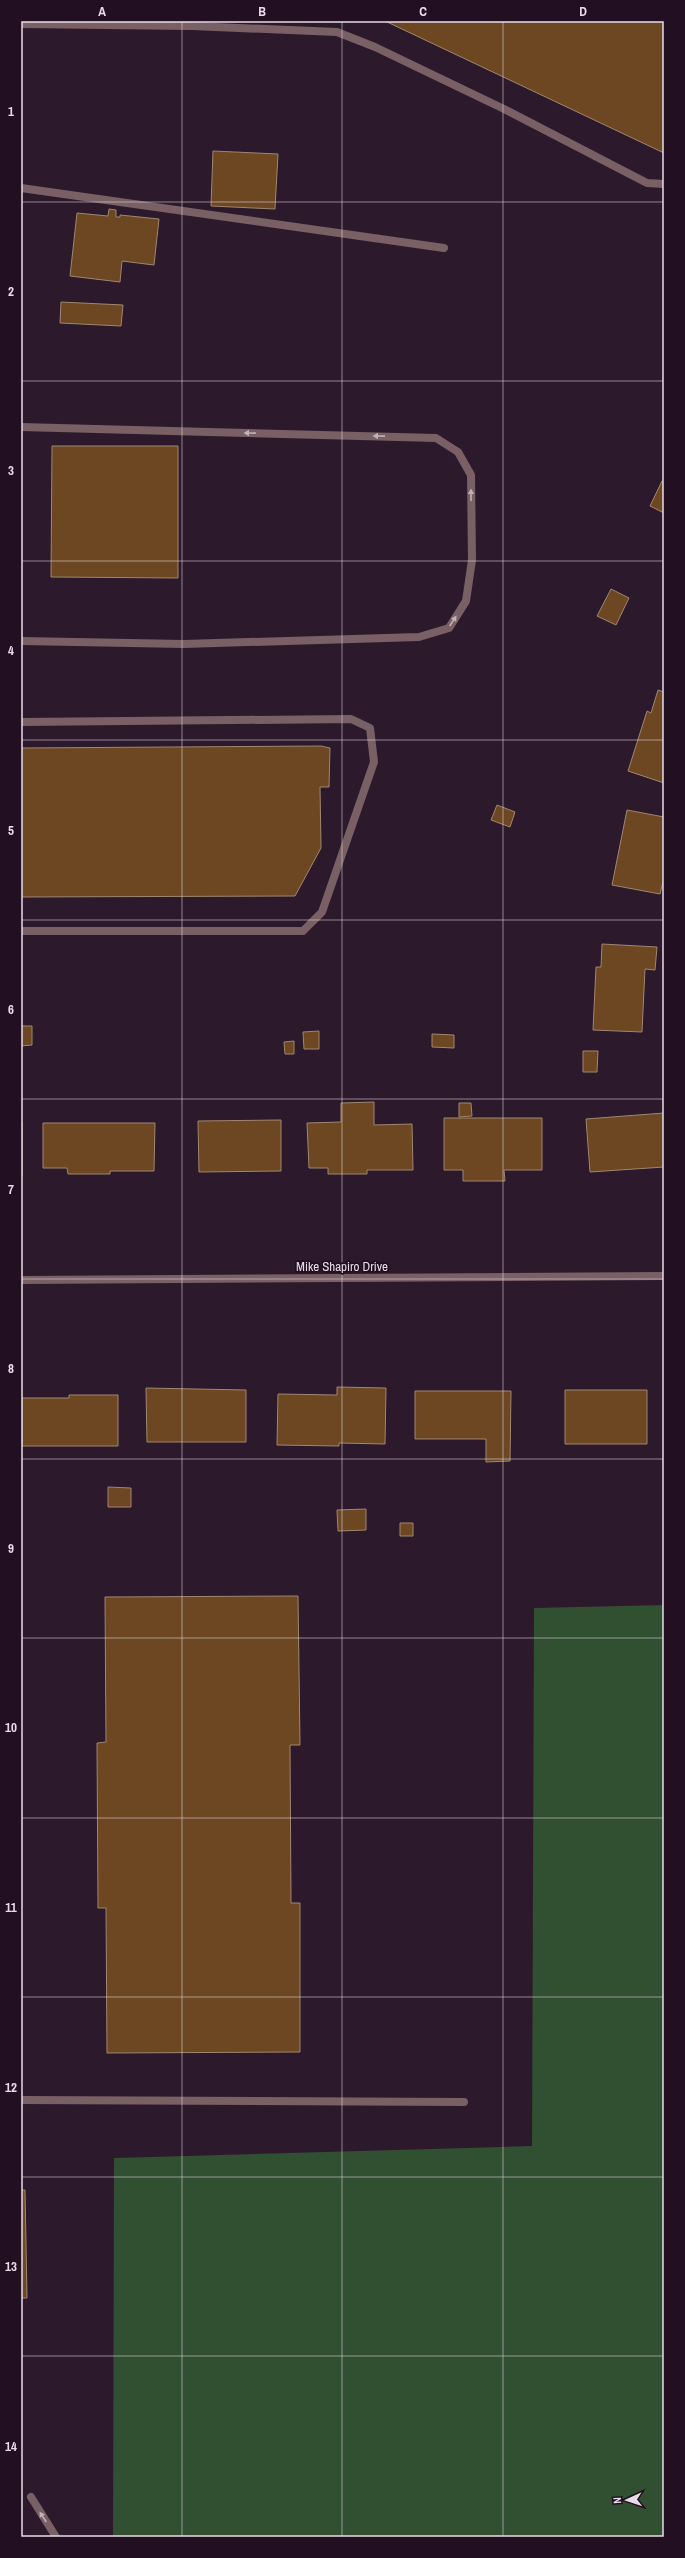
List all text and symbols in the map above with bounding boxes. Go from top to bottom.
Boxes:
text: A [98,3,106,20]
text: B [258,3,266,20]
text: C [419,3,427,20]
text: D [579,3,587,20]
text: 1 [8,103,14,120]
text: 2 [8,283,14,300]
one-way arrow [243,430,256,436]
one-way arrow [372,433,385,439]
text: 3 [8,462,14,479]
one-way arrow [468,488,474,501]
one-way arrow [449,616,457,626]
text: 4 [8,642,14,659]
text: 5 [8,822,14,839]
text: 6 [8,1001,14,1018]
text: 7 [8,1181,14,1198]
street label: Mike Shapiro Drive [296,1258,388,1275]
text: 8 [8,1360,14,1377]
text: 9 [8,1540,14,1557]
text: 10 [5,1719,17,1736]
text: 11 [5,1899,17,1916]
text: 12 [5,2079,17,2096]
text: 13 [5,2258,17,2275]
text: 14 [5,2438,17,2455]
north arrow [607,2480,647,2520]
text: N [610,2497,624,2504]
one-way arrow [40,2511,47,2523]

